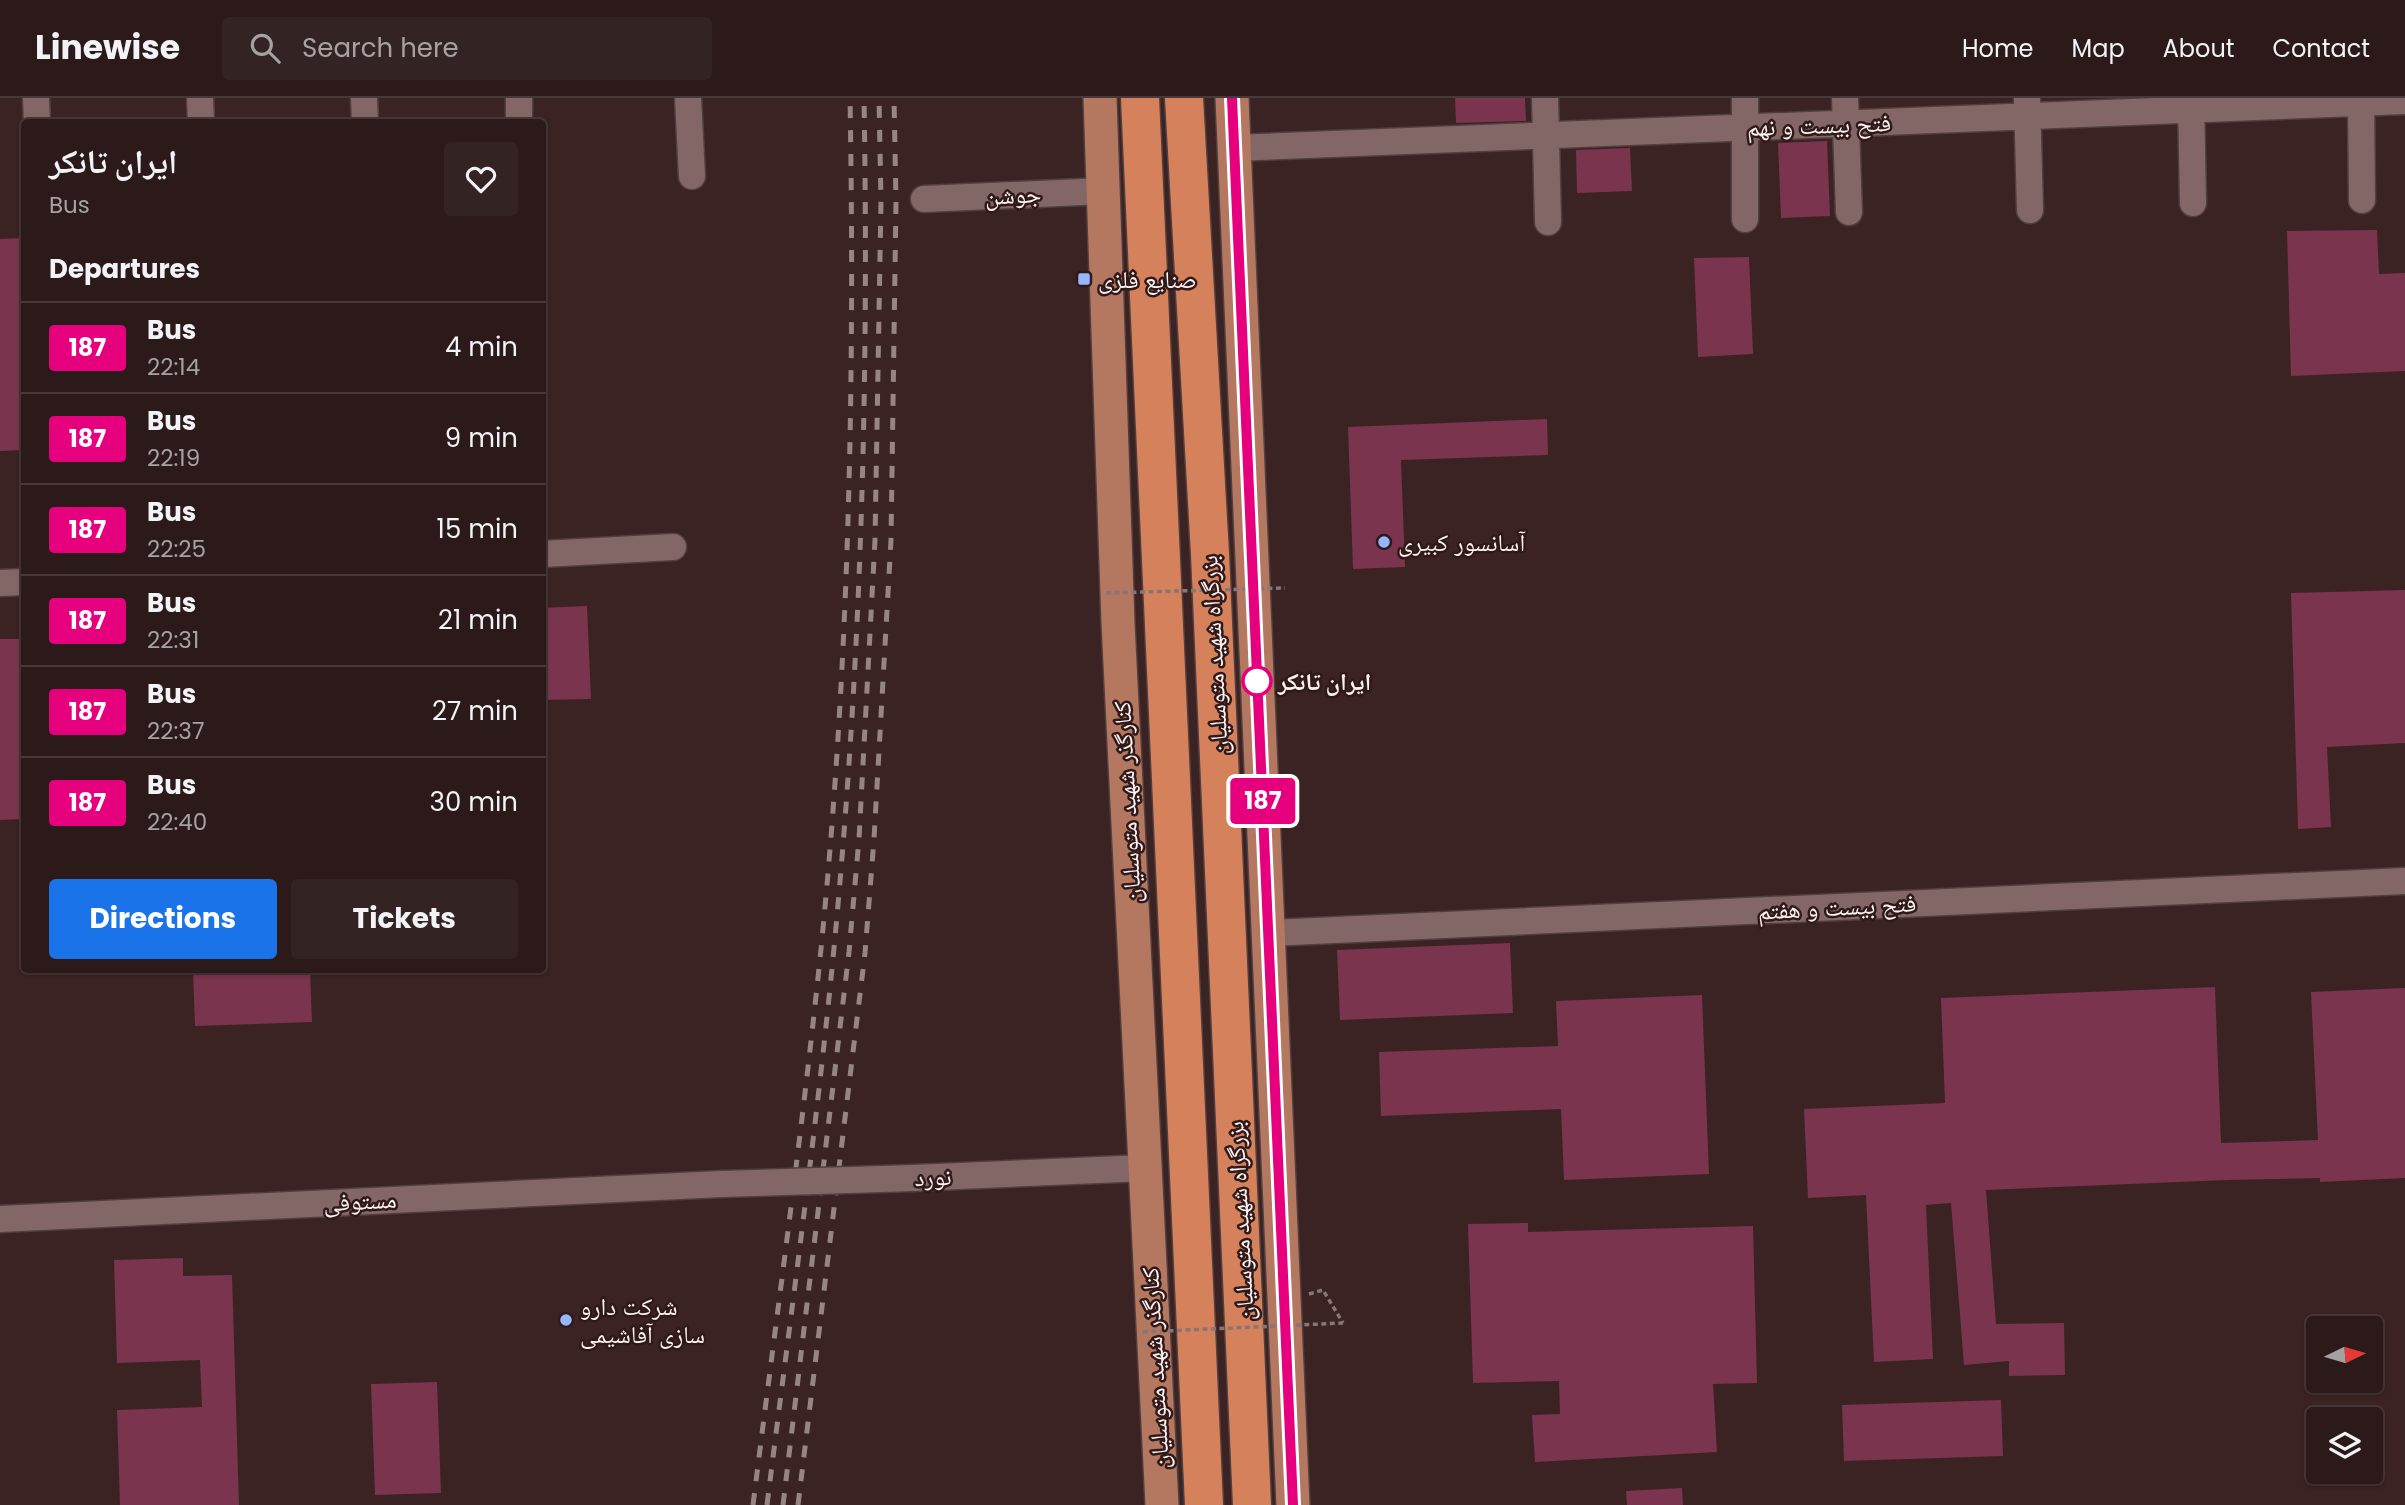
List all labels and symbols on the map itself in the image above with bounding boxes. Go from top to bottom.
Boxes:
street label: فتح بیست و نهم [1746,106,1892,144]
street label: جوشن [984,177,1042,213]
place label: صنایع فلزی [1098,263,1197,296]
marker: صنایع فلزی [1076,271,1092,287]
place label: آسانسور کبیری [1398,526,1526,559]
marker: آسانسور کبیری [1376,534,1392,550]
street label: بزرگراه شهید متوسلیان [1192,554,1236,756]
place label: ایران تانکر [1277,665,1371,698]
marker: ایران تانکر [1242,666,1272,696]
street label: کنارگذر شهید متوسلیان [1105,700,1149,904]
line badge: 187 [1223,778,1303,824]
street label: فتح بیست و هفتم [1757,886,1917,928]
street label: بزرگراه شهید متوسلیان [1218,1120,1262,1322]
street label: نورد [914,1160,952,1194]
street label: مستوفی [323,1183,397,1219]
street label: کنارگذر شهید متوسلیان [1133,1266,1177,1470]
place label: شرکت دارو سازی آفاشیمی [580,1290,705,1351]
marker: شرکت دارو سازی آفاشیمی [558,1312,574,1328]
north arrow [2306,1316,2384,1393]

